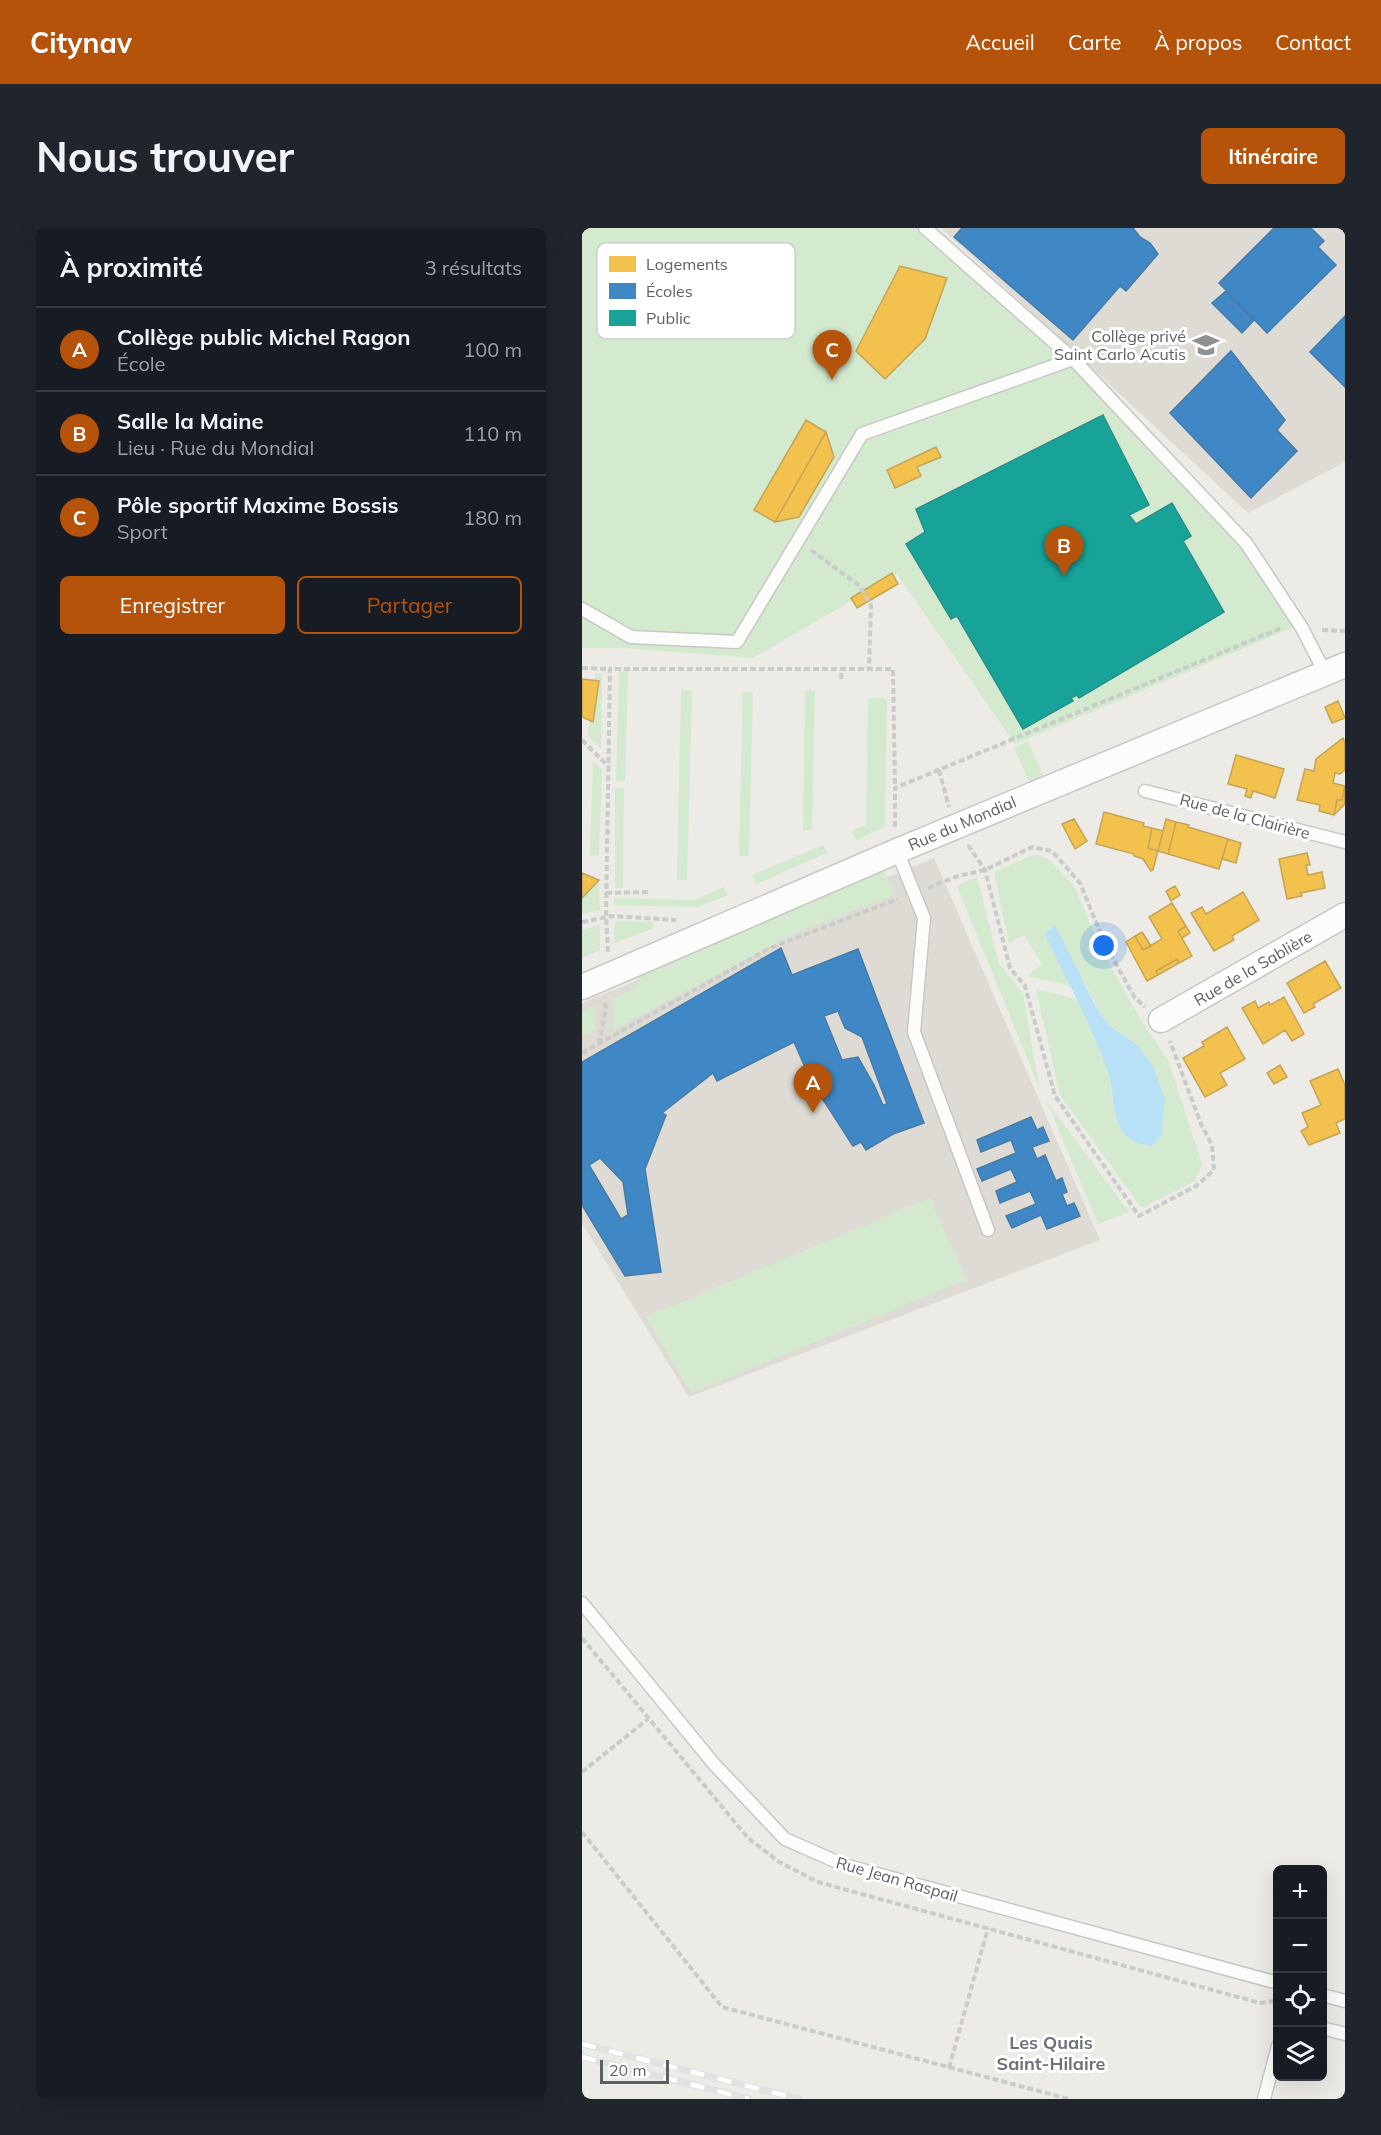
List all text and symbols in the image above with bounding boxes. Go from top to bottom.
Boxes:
text: Citynav [30,25,132,60]
text: Accueil [965,29,1035,55]
text: Carte [1068,29,1121,55]
text: À propos [1154,29,1242,55]
text: Contact [1275,29,1351,55]
button: Itinéraire [1201,128,1345,184]
text: Nous trouver [36,130,294,183]
legend [597,243,795,339]
text: À proximité [60,251,203,284]
text: Logements [646,254,728,274]
text: 3 résultats [425,255,522,280]
text: Écoles [646,281,693,301]
text: Public [646,308,691,328]
text: Collège public Michel Ragon [117,323,411,351]
place label: Collège privé Saint Carlo Acutis [1054,326,1186,364]
pin: C [812,330,852,380]
school or university icon: Collège privé Saint Carlo Acutis [1191,330,1221,360]
text: A [72,337,87,362]
text: 100 m [463,337,522,362]
text: École [117,351,165,376]
text: Salle la Maine [117,407,264,435]
text: B [73,421,86,446]
text: 110 m [463,421,522,446]
text: Lieu · Rue du Mondial [117,435,314,460]
text: Pôle sportif Maxime Bossis [117,491,399,519]
text: C [73,505,86,530]
text: 180 m [463,505,522,530]
text: Sport [117,519,168,544]
pin: B [1044,526,1084,576]
button: Enregistrer [60,576,285,634]
button: Partager [297,576,522,634]
street label: Rue de la Clairière [1178,789,1312,843]
street label: Rue du Mondial [905,791,1019,855]
street label: Rue de la Sablière [1190,926,1316,1010]
your location [1089,931,1118,960]
pin: A [794,1064,832,1113]
street label: Rue Jean Raspail [834,1852,960,1906]
map controls [1273,1865,1327,2081]
button: + [1273,1865,1327,1919]
button: − [1273,1919,1327,1973]
button: locate [1273,1973,1327,2027]
button: layers [1273,2027,1327,2081]
district label: Les Quais Saint-Hilaire [997,2031,1106,2075]
scale bar [600,2057,669,2084]
text: 20 m [609,2060,646,2080]

